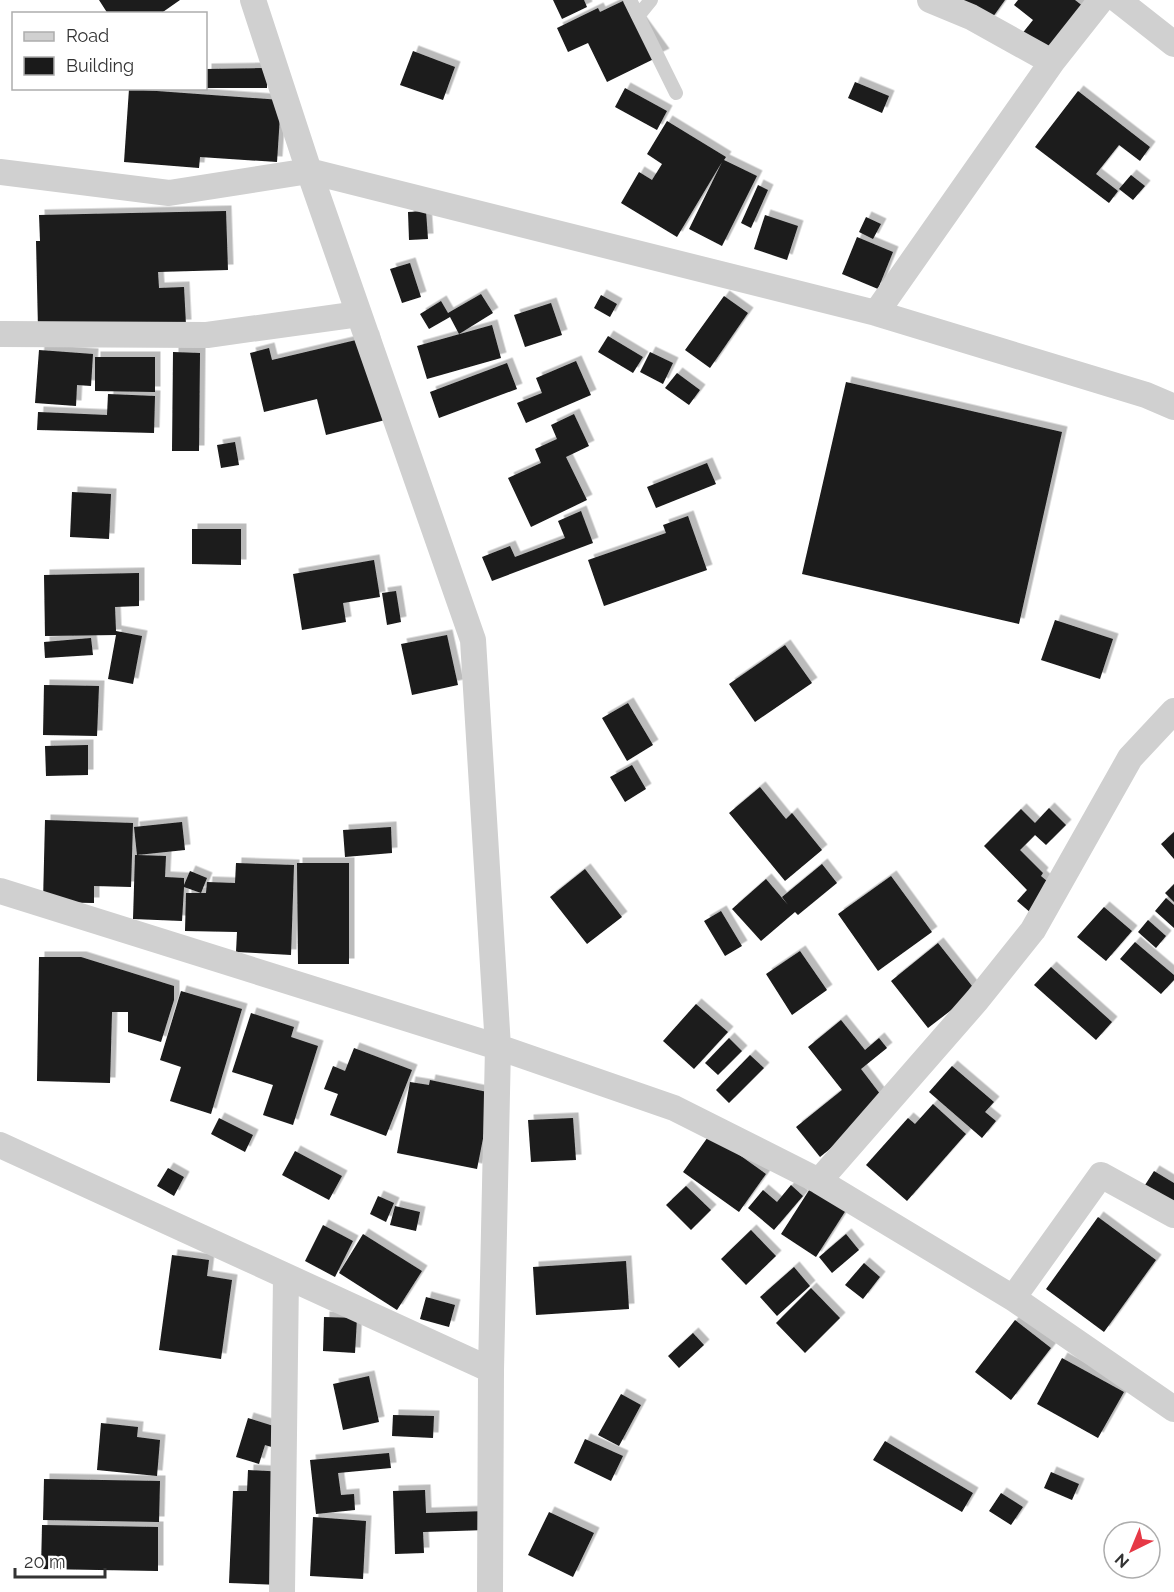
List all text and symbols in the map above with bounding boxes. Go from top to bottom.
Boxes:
legend [12,12,207,90]
text: Road [66,25,109,46]
text: Building [66,55,134,76]
north arrow [1102,1520,1162,1580]
scale bar [15,1541,105,1579]
text: N [1111,1549,1133,1572]
text: 20 m [24,1551,66,1572]

